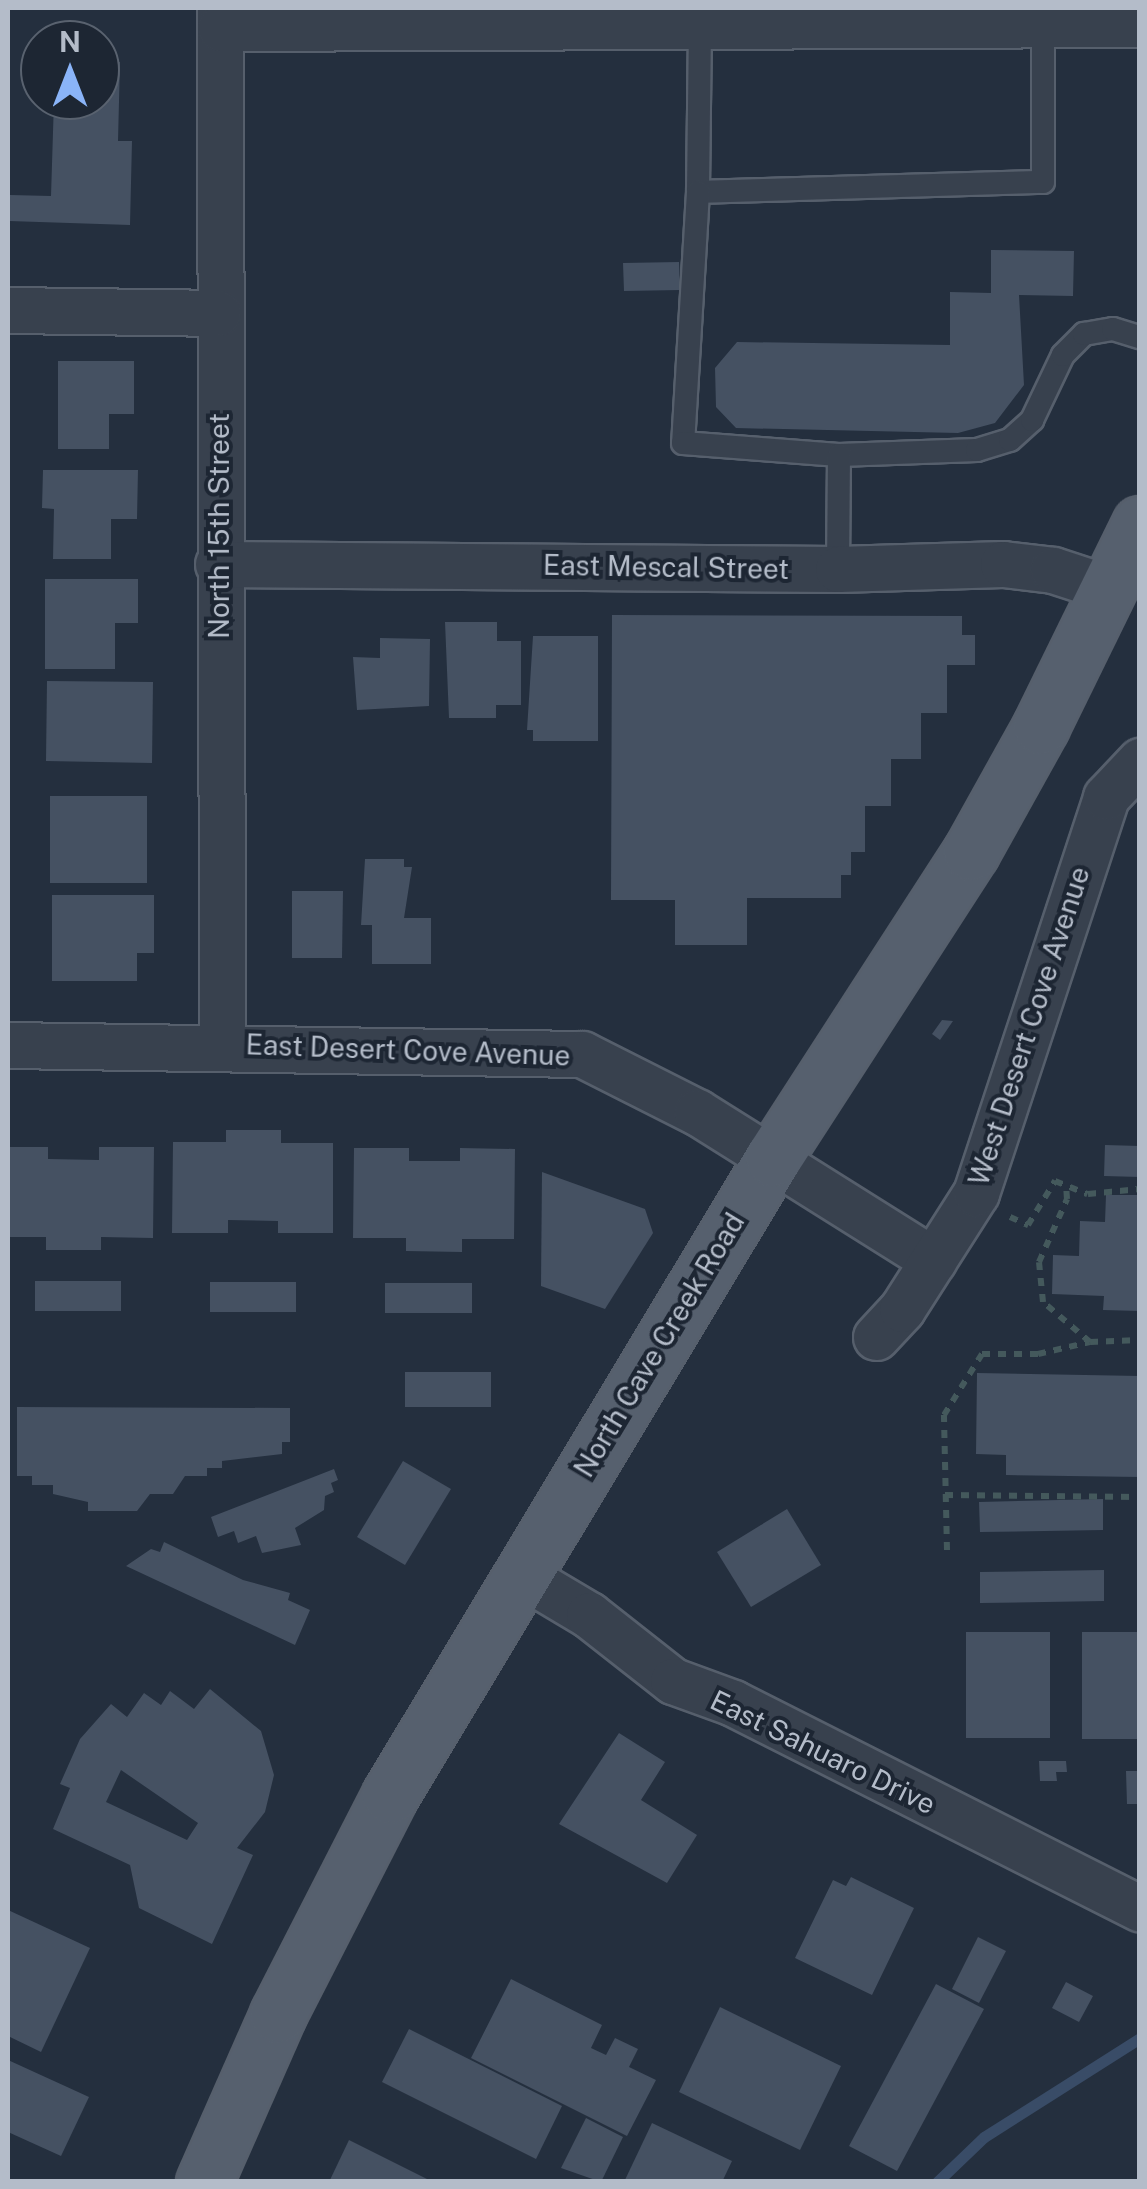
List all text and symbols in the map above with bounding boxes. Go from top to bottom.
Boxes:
north arrow [20,20,120,120]
text: N [59,25,81,58]
street label: North 15th Street [202,413,236,639]
street label: East Mescal Street [543,548,789,586]
street label: West Desert Cove Avenue [961,862,1097,1190]
street label: East Desert Cove Avenue [245,1028,571,1072]
street label: North Cave Creek Road [567,1207,751,1483]
street label: East Sahuaro Drive [705,1683,941,1821]

